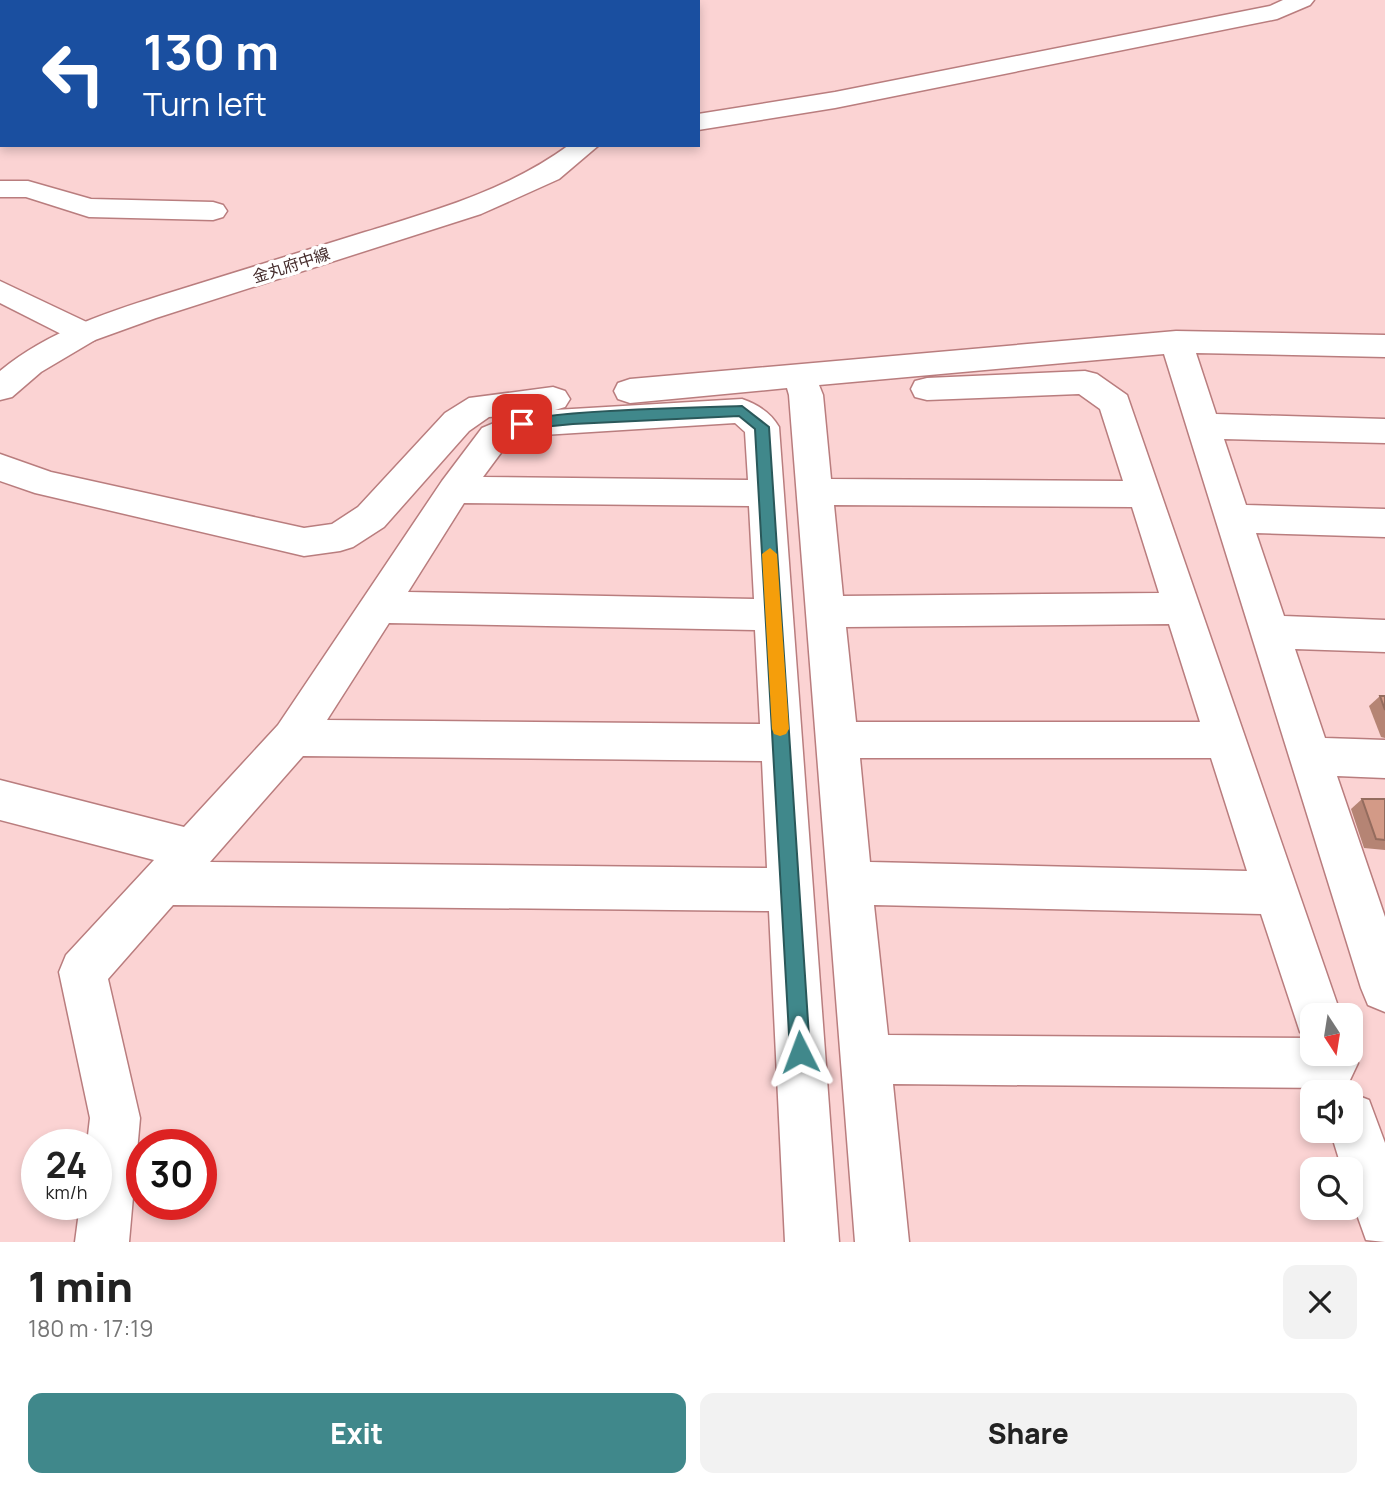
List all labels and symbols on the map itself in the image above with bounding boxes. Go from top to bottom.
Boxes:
street label: 金丸府中線 [250,242,332,288]
pin [492,394,552,454]
north arrow [1300,1003,1363,1066]
position arrow [763,1015,837,1089]
speed limit sign: 30 [126,1129,217,1220]

